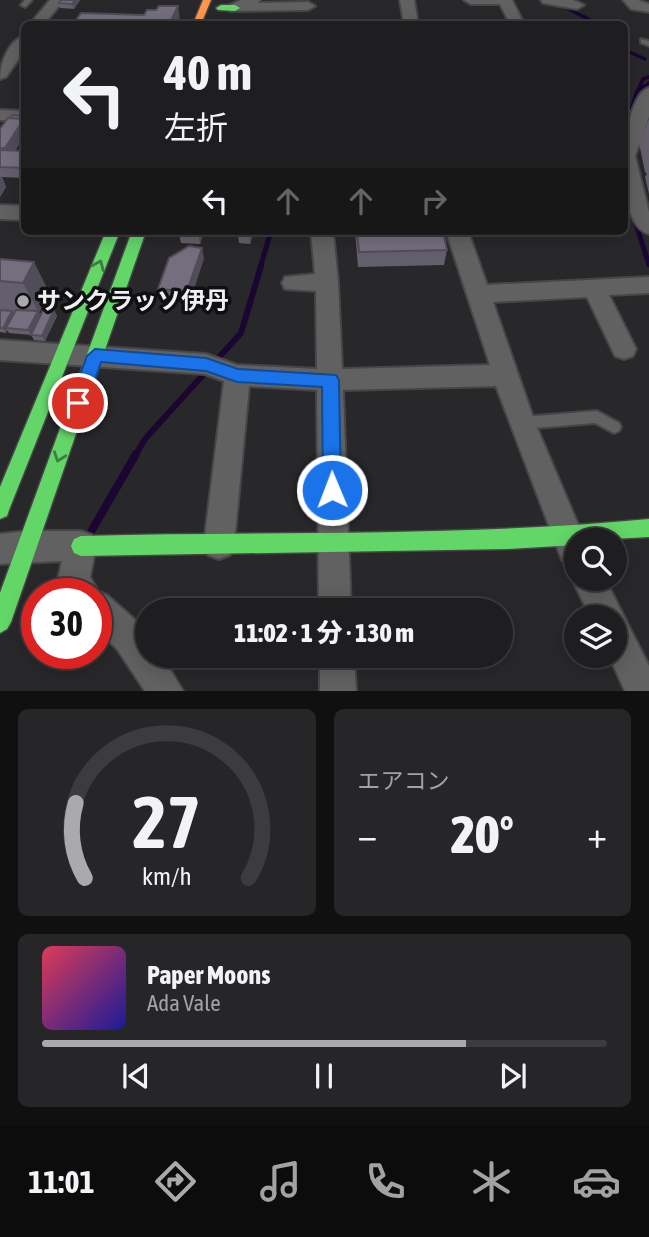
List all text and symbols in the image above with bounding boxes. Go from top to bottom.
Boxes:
text: 40 m [164,44,252,100]
icon: left [49,49,140,140]
text: 左折 [164,109,228,146]
icon: left [196,182,234,220]
icon: ahead [269,182,307,220]
icon: ahead [342,182,380,220]
icon: right [415,182,453,220]
one-way arrow [90,260,104,272]
place label: サンクラッソ伊丹 [37,287,229,314]
marker: サンクラッソ伊丹 [15,293,31,309]
pin [48,373,108,433]
icon: arrive [59,384,97,422]
one-way arrow [53,450,67,462]
position arrow [295,453,369,527]
map controls [564,528,627,668]
button: search [564,528,627,591]
speed limit sign: 30 [21,578,112,669]
button: layers [564,605,627,668]
text: 11:02 · 1 分 · 130 m [234,618,414,648]
text: エアコン [358,768,450,794]
text: 27 [133,781,201,864]
text: 20° [451,804,514,864]
text: − [358,813,377,856]
text: + [587,813,607,856]
text: km/h [142,862,192,890]
text: Paper Moons [147,960,270,990]
text: Ada Vale [147,990,221,1016]
icon: previous [117,1057,155,1095]
icon: pause [305,1057,343,1095]
icon: next [494,1057,532,1095]
icon: directions [151,1157,200,1206]
icon: music [256,1157,305,1206]
icon: phone [361,1157,410,1206]
icon: climate [467,1157,516,1206]
icon: car [572,1157,621,1206]
text: 11:01 [28,1163,95,1200]

